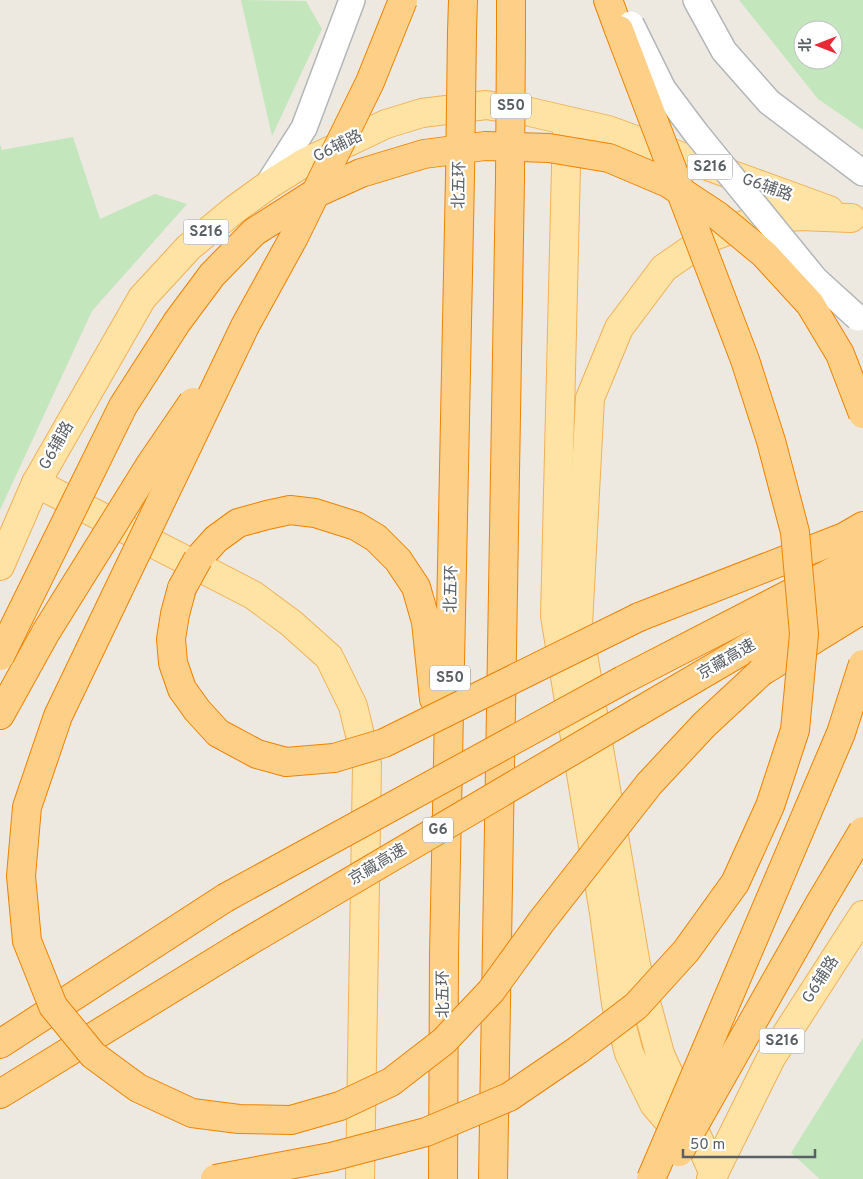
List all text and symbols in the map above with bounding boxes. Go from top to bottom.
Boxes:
north arrow [793,20,843,70]
text: 北 [798,38,815,52]
road number: S50 [491,94,531,118]
street label: G6辅路 [310,126,366,168]
road number: S216 [688,154,732,180]
street label: 北五环 [450,161,470,209]
street label: G6辅路 [739,170,795,206]
road number: S216 [184,220,228,244]
street label: G6辅路 [35,418,79,474]
street label: 北五环 [442,565,462,613]
street label: 京藏高速 [694,635,760,685]
road number: S50 [430,666,470,690]
road number: G6 [423,818,453,842]
street label: 京藏高速 [345,840,411,890]
street label: G6辅路 [798,953,844,1007]
street label: 北五环 [434,970,454,1018]
road number: S216 [760,1028,804,1054]
scale bar [683,1126,816,1158]
text: 50 m [690,1136,725,1155]

